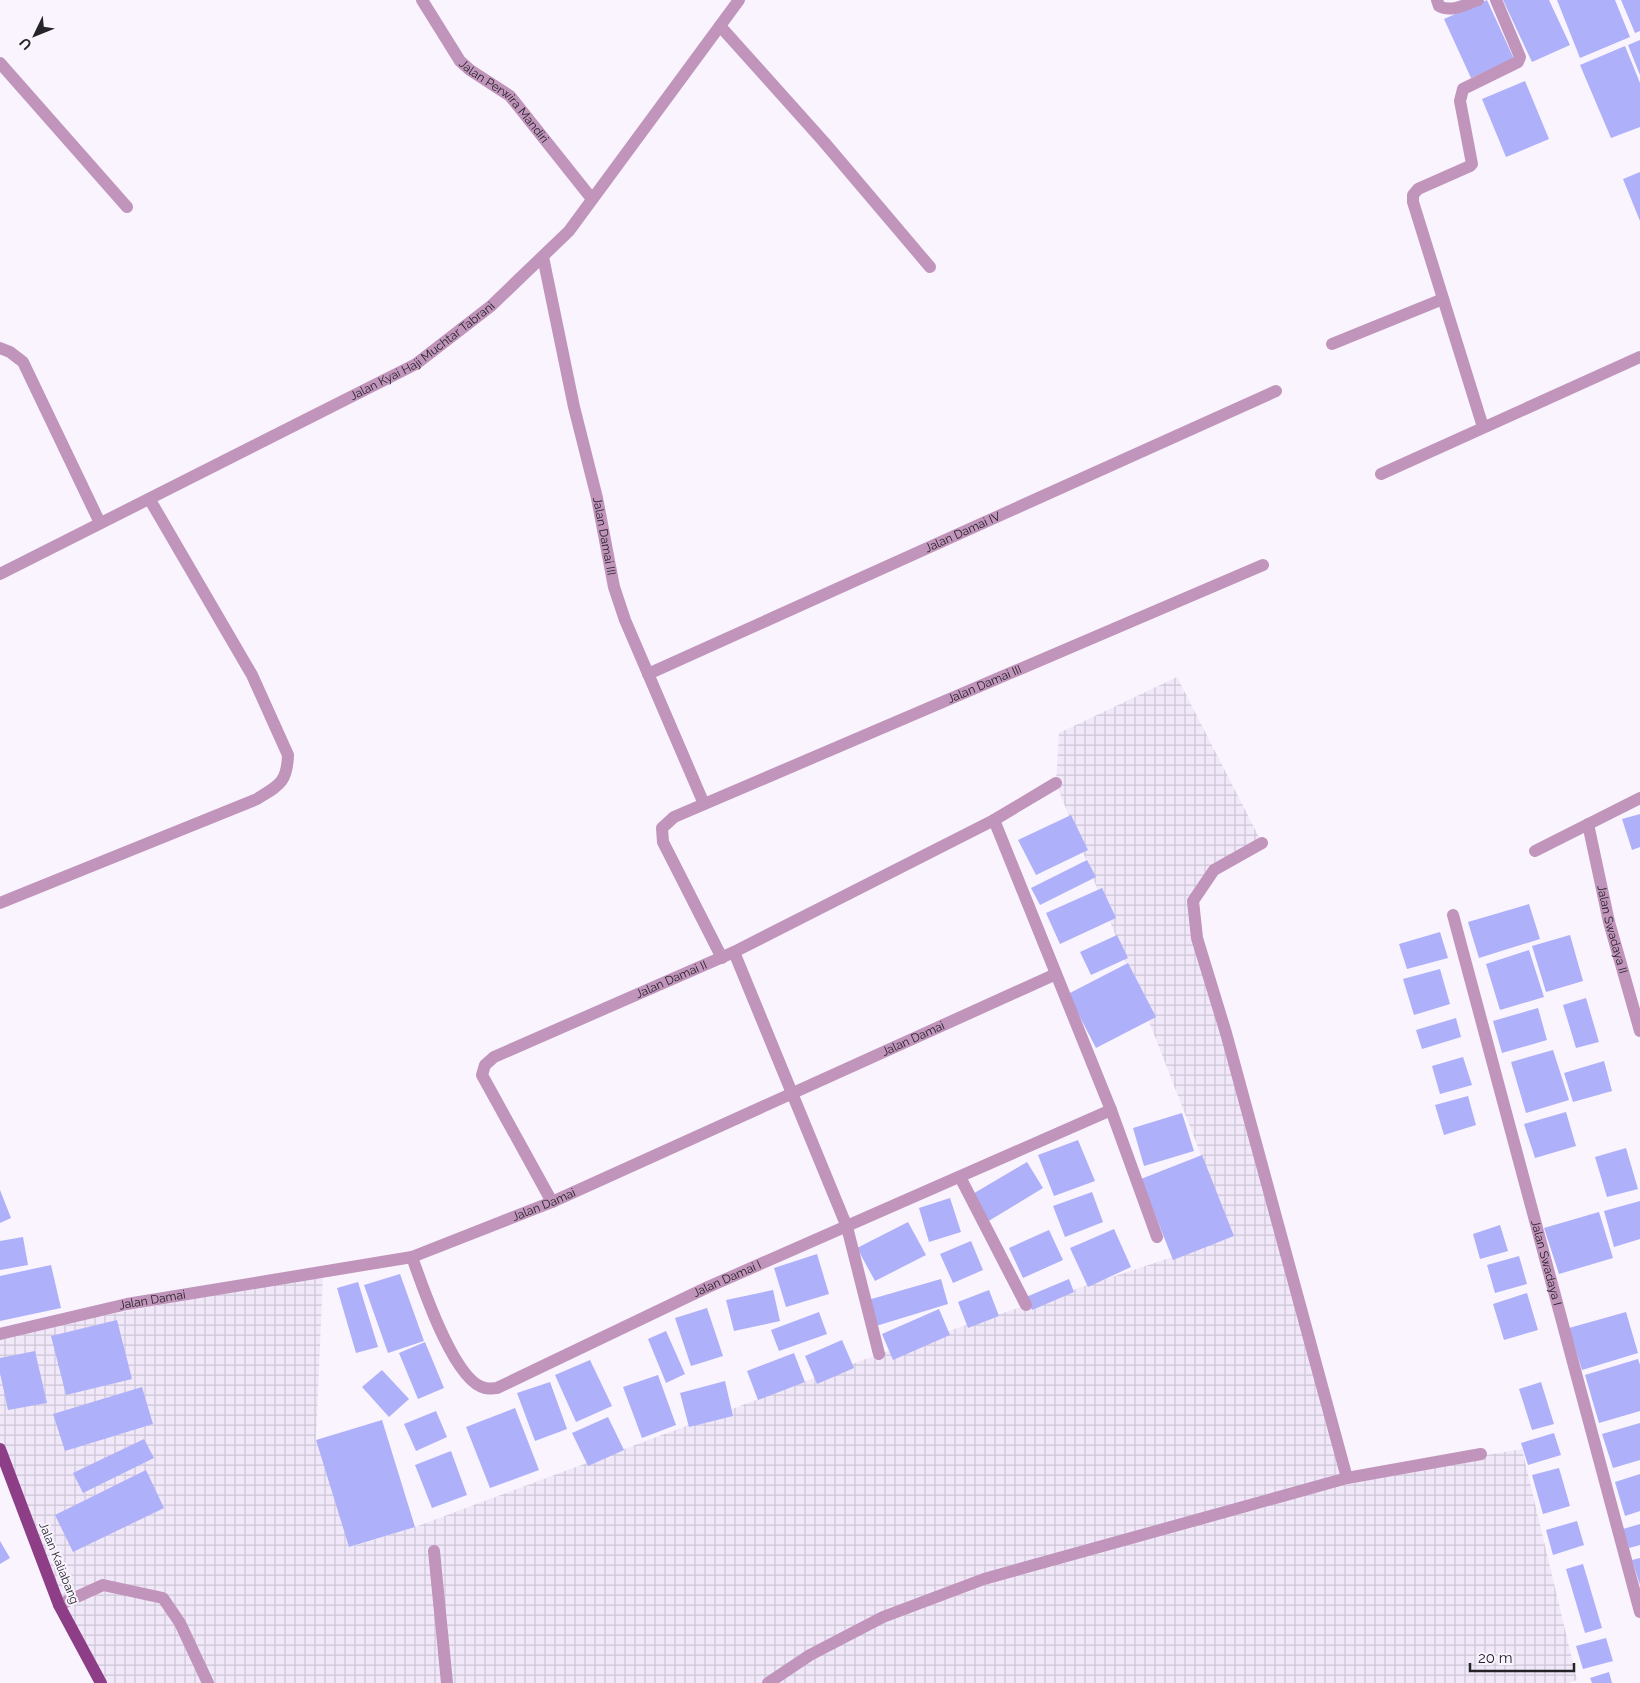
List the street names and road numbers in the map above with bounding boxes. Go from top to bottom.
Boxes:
street label: Jalan Perwira Mandiri [456,57,552,146]
street label: Jalan Kyai Haji Muchtar Tabrani [347,299,498,403]
street label: Jalan Damai III [590,496,619,577]
street label: Jalan Damai IV [922,509,1003,555]
street label: Jalan Damai III [945,662,1024,706]
street label: Jalan Swadaya II [1594,884,1630,975]
street label: Jalan Damai II [633,958,709,1001]
street label: Jalan Damai [879,1018,947,1059]
street label: Jalan Damai [510,1185,578,1224]
street label: Jalan Swadaya I [1528,1218,1564,1307]
street label: Jalan Damai I [690,1258,763,1300]
street label: Jalan Damai [117,1287,187,1313]
street label: Jalan Kaliabang [36,1520,82,1606]

